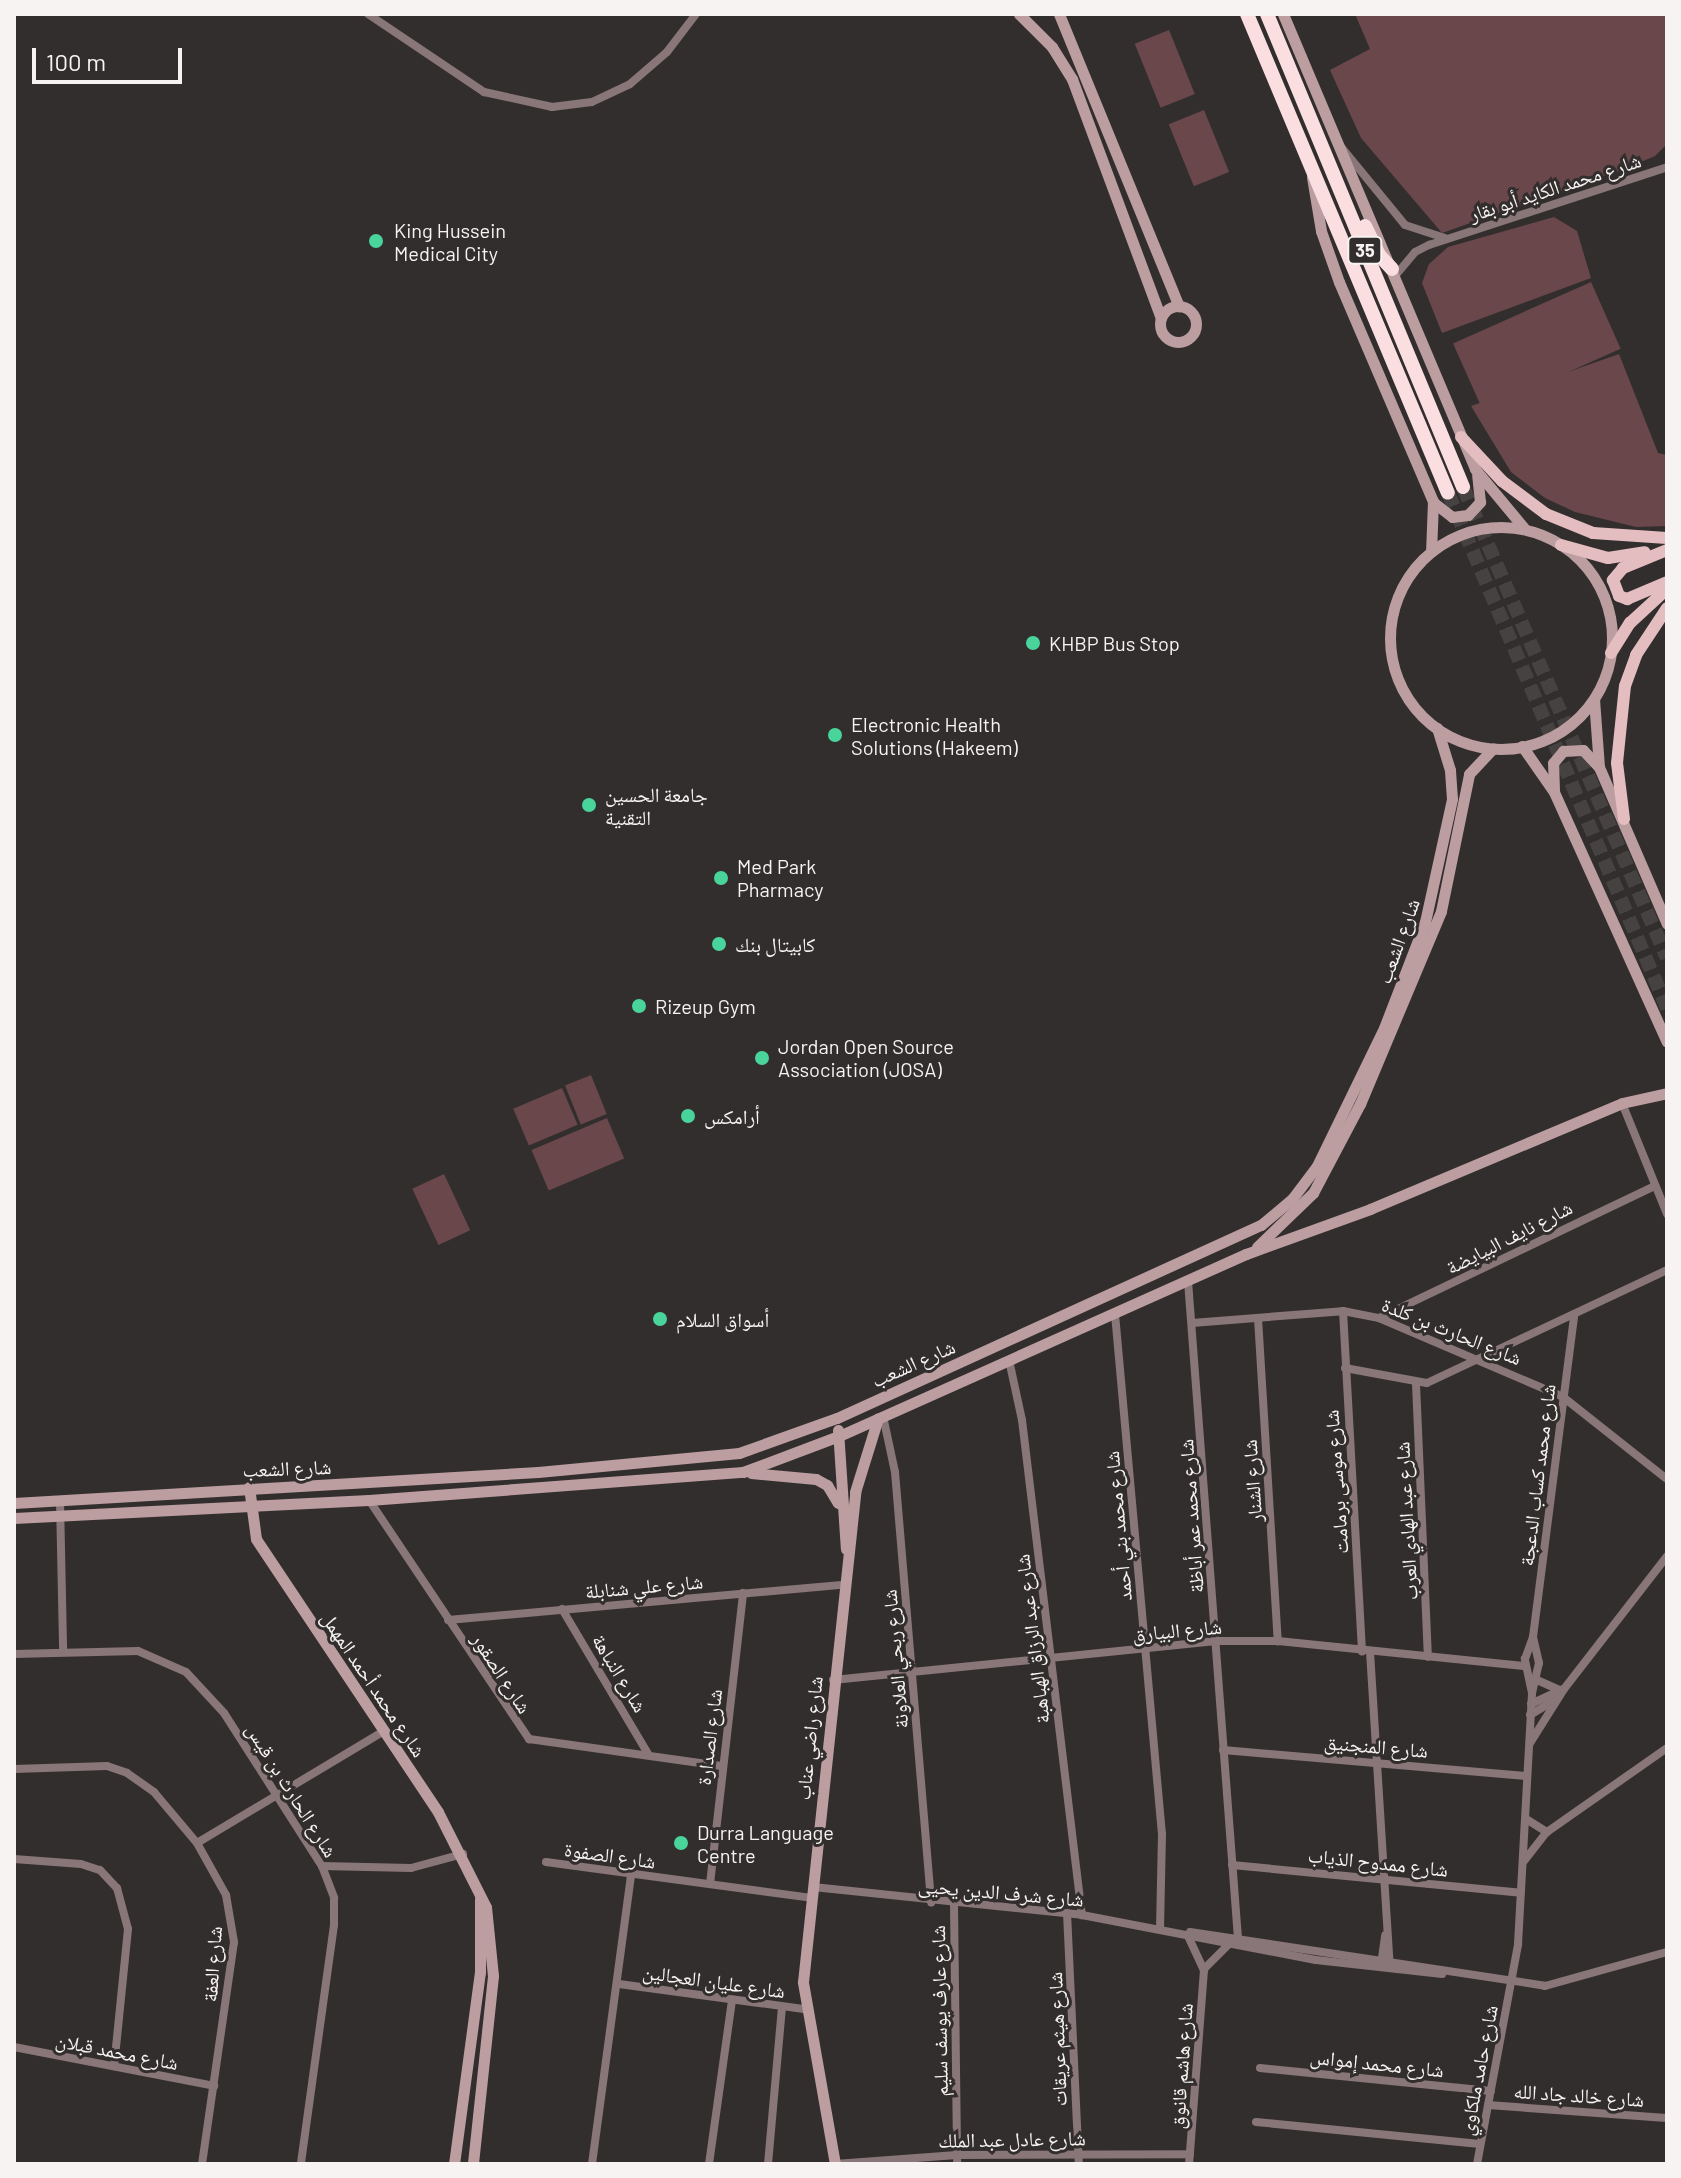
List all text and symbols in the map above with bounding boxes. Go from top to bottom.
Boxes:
scale bar [36,32,186,82]
text: 100 m [46,47,106,76]
street label: شارع محمد الكايد أبو بقار [1466,148,1644,226]
place label: King Hussein Medical City [394,218,506,265]
marker: King Hussein Medical City [365,230,387,252]
road number: 35 [1347,236,1383,264]
place label: KHBP Bus Stop [1049,631,1180,655]
marker: KHBP Bus Stop [1024,634,1042,652]
place label: Electronic Health Solutions (Hakeem) [851,712,1018,759]
marker: Electronic Health Solutions (Hakeem) [826,726,844,744]
place label: جامعة الحسين التقنية [605,782,708,829]
marker: جامعة الحسين التقنية [580,796,598,814]
place label: Med Park Pharmacy [737,854,823,901]
marker: Med Park Pharmacy [712,869,730,887]
street label: شارع الشعب [1372,895,1424,987]
place label: كابيتال بنك [735,932,815,956]
marker: كابيتال بنك [710,935,728,953]
place label: Rizeup Gym [655,994,756,1018]
marker: Rizeup Gym [630,997,648,1015]
place label: Jordan Open Source Association (JOSA) [778,1034,954,1081]
marker: Jordan Open Source Association (JOSA) [753,1049,771,1067]
place label: أرامكس [704,1104,760,1128]
marker: أرامكس [679,1107,697,1125]
street label: شارع نايف البيايضة [1442,1195,1576,1279]
street label: شارع الحارث بن كلدة [1379,1292,1525,1370]
place label: أسواق السلام [676,1307,769,1331]
marker: أسواق السلام [651,1310,669,1328]
street label: شارع الشعب [868,1334,958,1392]
street label: شارع محمد كساب الدعجة [1514,1383,1560,1567]
street label: شارع موسى برمامت [1319,1409,1353,1555]
street label: شارع محمد عمر أباظة [1174,1438,1208,1594]
street label: شارع الشنار [1237,1439,1267,1523]
street label: شارع عبد الهادي العرب [1390,1441,1422,1601]
street label: شارع محمد بني أحمد [1099,1450,1137,1602]
street label: شارع الشعب [242,1454,332,1482]
street label: شارع عبد الرزاق الهباهبة [1010,1553,1054,1725]
street label: شارع علي شنابلة [584,1569,704,1603]
street label: شارع ربحي العلاونة [877,1588,913,1730]
street label: شارع محمد أحمد المهمل [316,1607,432,1761]
street label: شارع البيارق [1131,1614,1223,1646]
street label: شارع الصقور [467,1628,537,1718]
street label: شارع النباهة [587,1630,653,1716]
street label: شارع راضي عناب [791,1675,827,1801]
street label: شارع الصدارة [691,1688,727,1786]
street label: شارع الحارث بن قيس [241,1718,343,1862]
street label: شارع المنجنيق [1323,1729,1429,1763]
place label: Durra Language Centre [697,1820,834,1867]
marker: Durra Language Centre [672,1834,690,1852]
street label: شارع الصفوة [563,1837,657,1873]
street label: شارع ممدوح الذياب [1307,1843,1449,1881]
street label: شارع شرف الدين يحيى [917,1873,1085,1911]
street label: شارع العفة [197,1925,227,2003]
street label: شارع عارف يوسف سليم [926,1925,952,2097]
street label: شارع عليان العجالين [641,1959,787,2003]
street label: شارع هيثم عريقات [1043,1971,1071,2107]
street label: شارع هاشم قانوق [1165,2002,1197,2130]
street label: شارع حامد ملكاوي [1454,2003,1502,2137]
street label: شارع محمد قبلان [54,2027,180,2075]
street label: شارع محمد إمواس [1309,2044,1445,2082]
street label: شارع خالد جاد الله [1513,2078,1645,2112]
street label: شارع عادل عبد الملك [938,2126,1086,2152]

